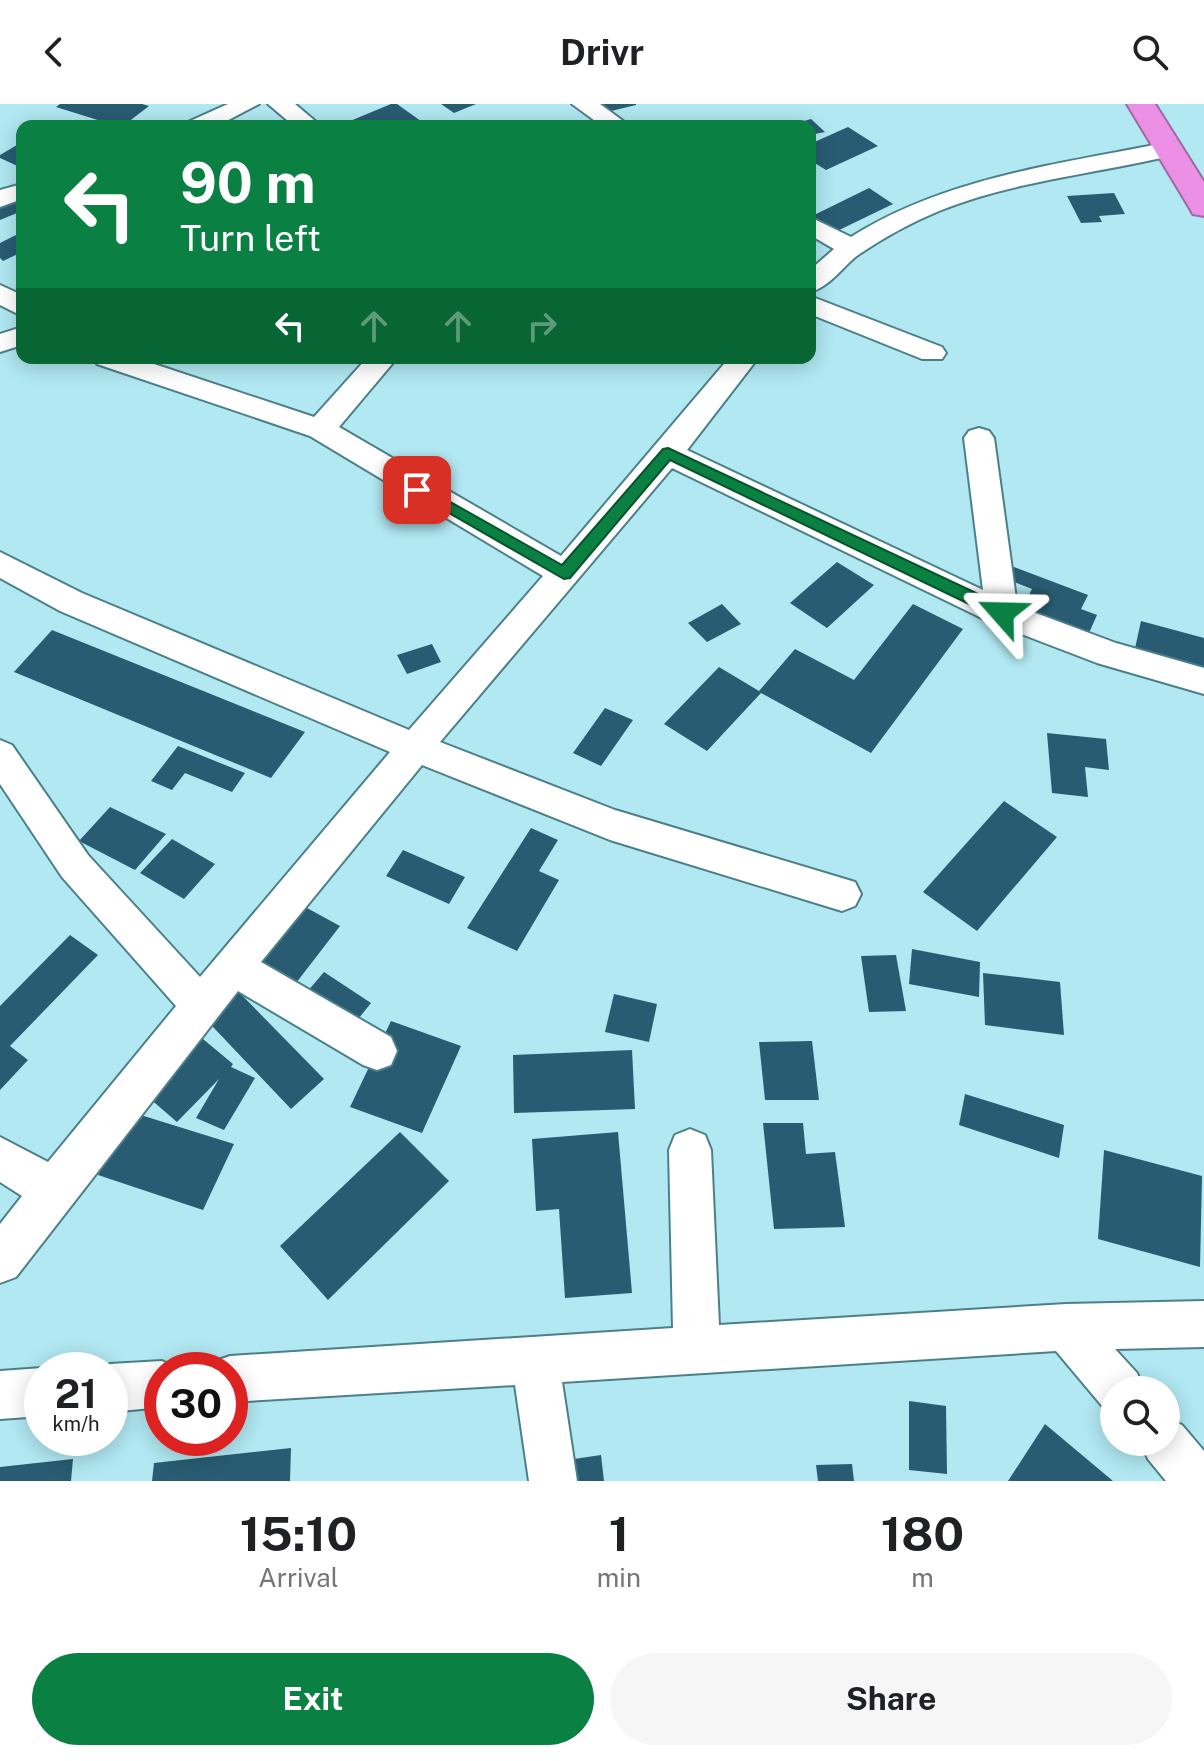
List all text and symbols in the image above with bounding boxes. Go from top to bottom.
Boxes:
icon: back [32,30,76,74]
icon: search [1128,30,1172,74]
text: Drivr [560,31,644,73]
text: 90 m [180,150,316,216]
icon: left [48,152,152,256]
text: Turn left [180,217,321,259]
icon: left [268,304,312,348]
icon: ahead [352,304,396,348]
icon: ahead [436,304,480,348]
icon: right [520,304,564,348]
pin [383,456,451,524]
icon: arrive [395,468,439,512]
position arrow [960,571,1044,655]
speed limit sign: 30 [144,1352,248,1456]
text: 21 [55,1370,97,1417]
map controls [1100,1376,1180,1456]
button: search [1100,1376,1180,1456]
text: km/h [52,1412,100,1436]
text: 15:10 [240,1505,357,1562]
text: 1 [609,1505,629,1562]
text: 180 [881,1505,964,1562]
text: Arrival [258,1562,339,1593]
text: min [597,1562,641,1593]
text: m [911,1562,934,1593]
button: Exit [32,1653,594,1745]
button: Share [610,1653,1172,1745]

